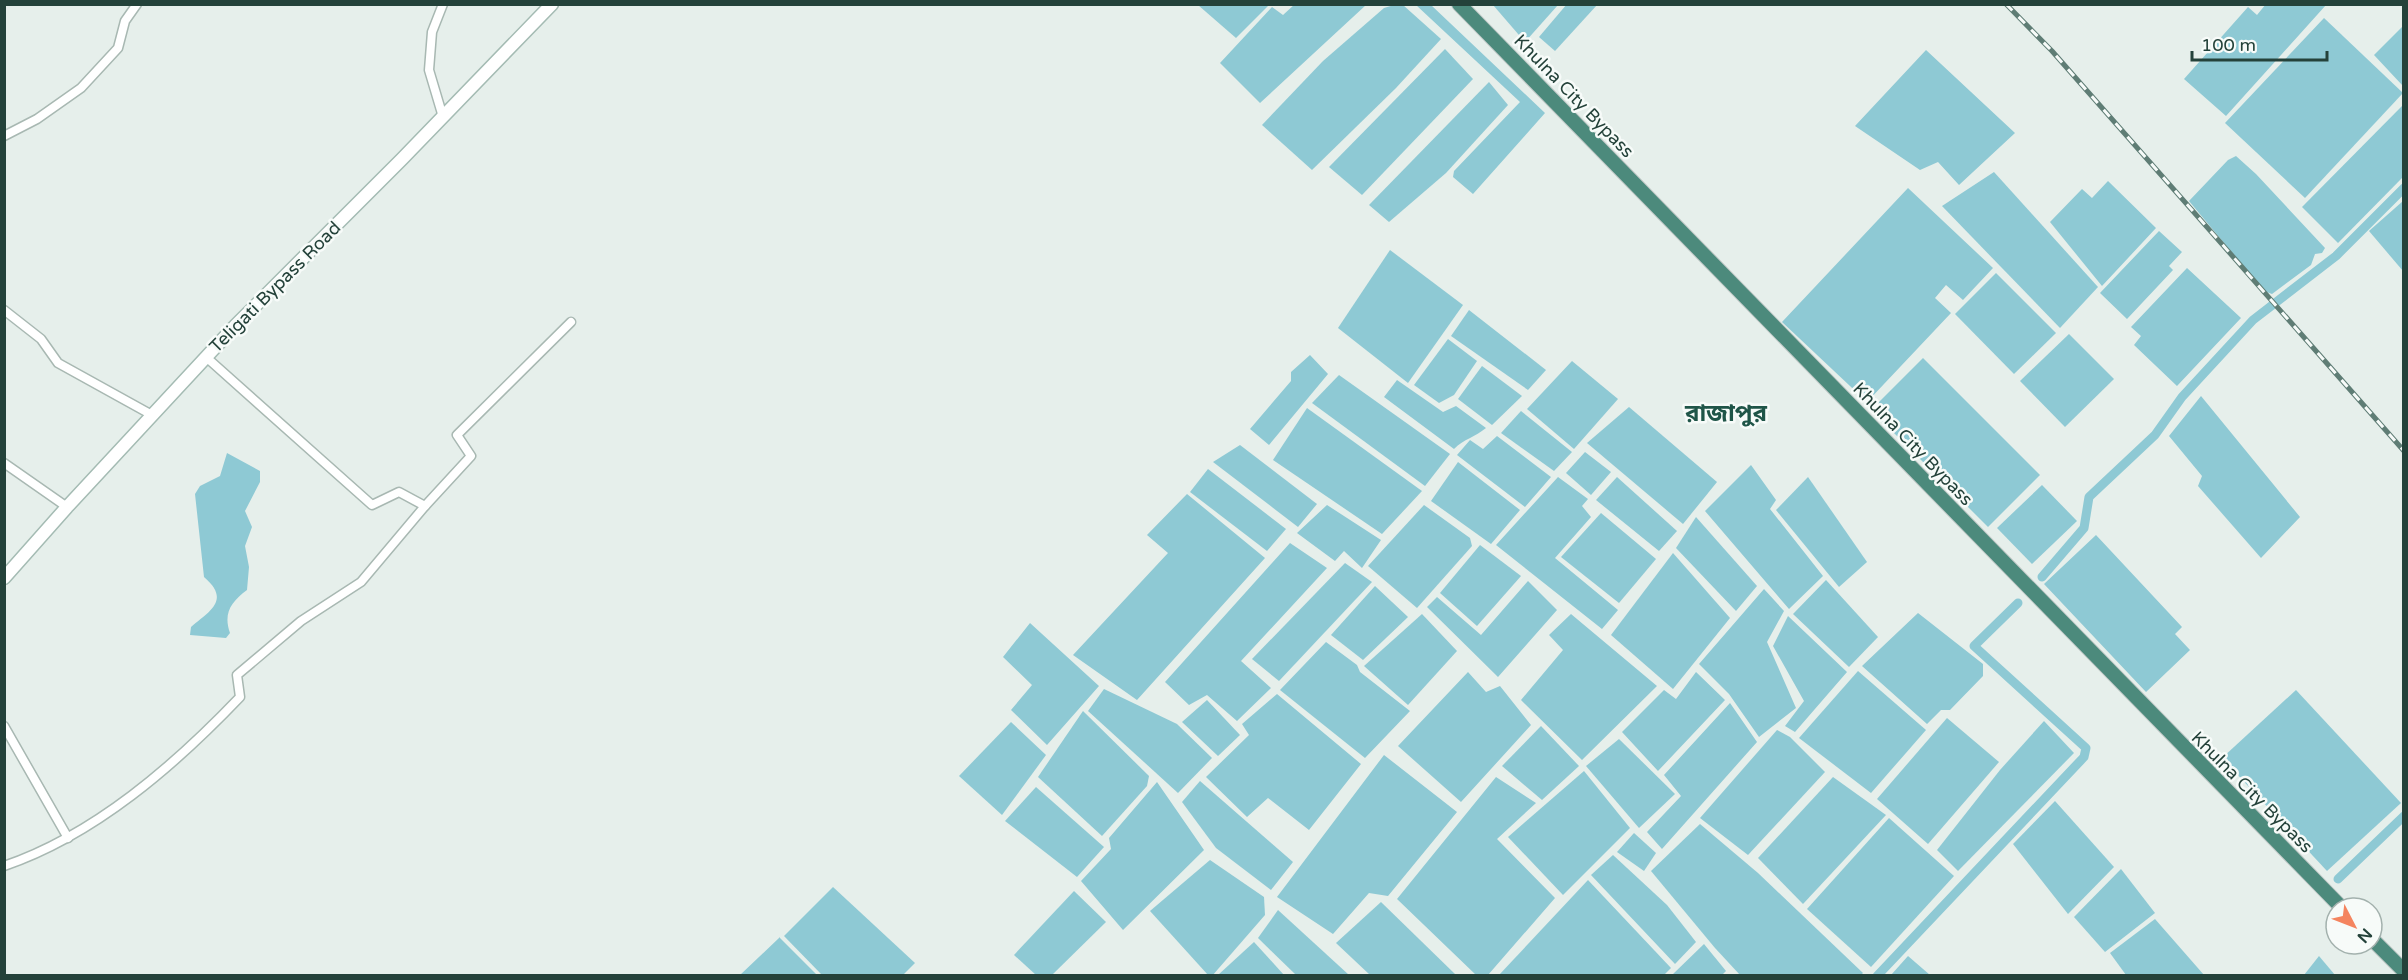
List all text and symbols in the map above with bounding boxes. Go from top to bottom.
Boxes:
scale bar [2192,24,2327,62]
street label: Khulna City Bypass [1509,30,1639,162]
text: 100 m [2201,34,2256,56]
street label: Teligati Bypass Road [205,217,345,357]
street label: Khulna City Bypass [1848,378,1978,510]
district label: রাজাপুর [1684,399,1768,428]
street label: Khulna City Bypass [2187,727,2317,857]
north arrow [2324,896,2384,956]
text: N [2353,924,2376,947]

